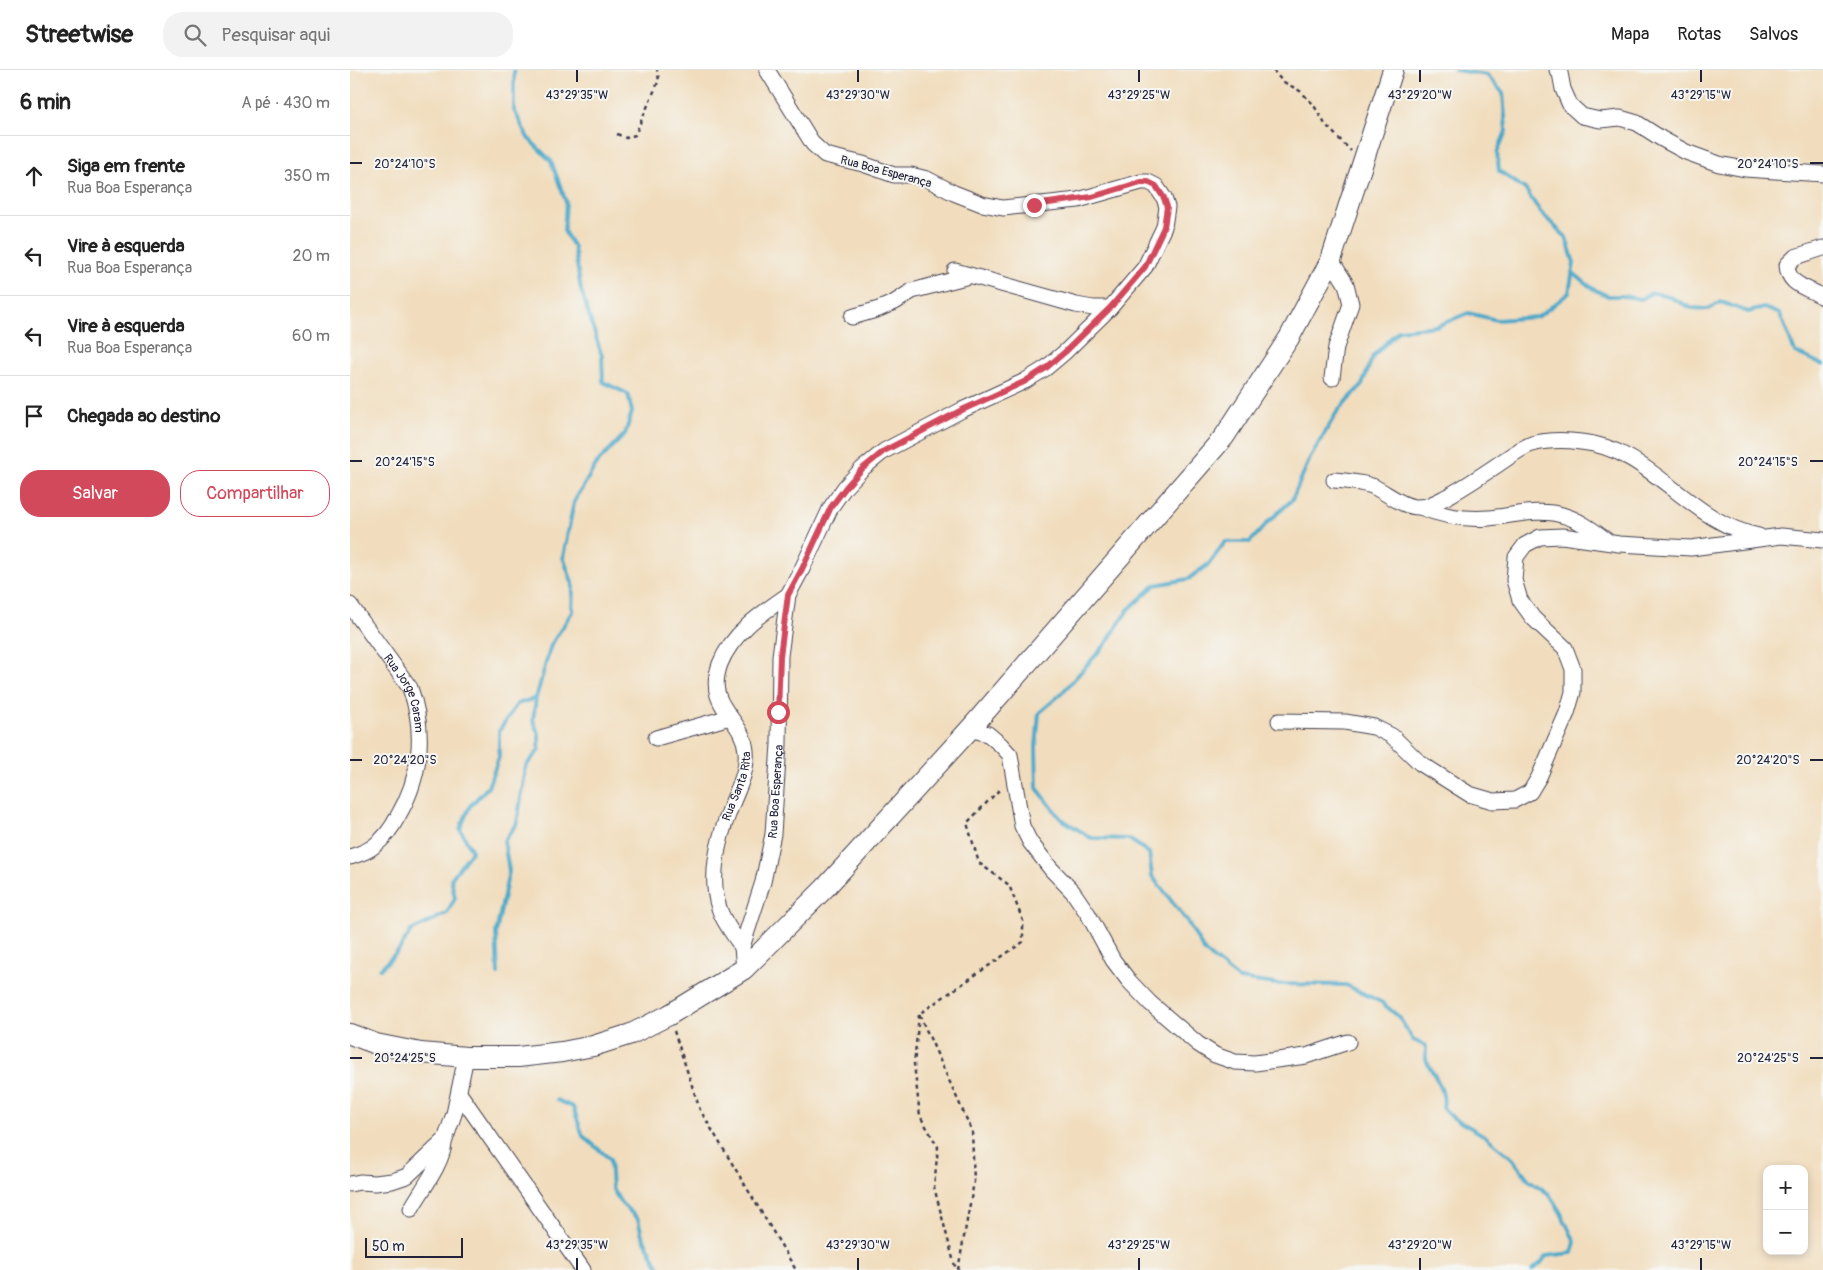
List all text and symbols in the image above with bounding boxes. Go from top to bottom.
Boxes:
search box [163,12,513,57]
text: Streetwise [25,20,133,49]
icon: search [181,21,209,49]
text: Pesquisar aqui [221,23,330,47]
text: Mapa [1611,23,1649,46]
text: Rotas [1677,23,1721,46]
text: Salvos [1749,23,1798,46]
text: 43°29'35"W [546,88,608,103]
text: 43°29'30"W [826,88,890,103]
text: 43°29'25"W [1108,88,1170,103]
text: 43°29'20"W [1388,88,1452,103]
text: 43°29'15"W [1671,88,1731,103]
text: 6 min [20,89,71,116]
text: A pé · 430 m [241,93,330,113]
street label: Rua Boa Esperança [839,153,934,191]
text: Siga em frente [67,154,185,178]
text: 20°24'10"S [375,157,435,172]
text: 20°24'10"S [1738,157,1798,172]
icon: ahead [20,162,48,190]
text: 350 m [284,166,330,186]
text: Rua Boa Esperança [67,178,192,198]
route end [1023,194,1046,217]
text: Vire à esquerda [67,234,185,258]
icon: left [20,242,48,270]
text: 20 m [292,246,330,266]
text: Rua Boa Esperança [67,258,192,278]
text: Vire à esquerda [67,314,185,338]
icon: left [20,322,48,350]
text: 60 m [292,326,330,346]
text: Rua Boa Esperança [67,338,192,358]
icon: arrive [20,402,48,430]
text: Chegada ao destino [67,404,220,428]
text: 20°24'15"S [375,455,435,470]
text: 20°24'15"S [1738,455,1798,470]
button: Salvar [20,470,170,517]
button: Compartilhar [180,470,330,517]
street label: Rua Jorge Caram [380,651,427,733]
route start [767,701,790,724]
street label: Rua Boa Esperança [765,744,786,840]
street label: Rua Santa Rita [719,751,754,823]
text: 20°24'20"S [374,753,436,768]
text: 20°24'20"S [1737,753,1799,768]
text: 20°24'25"S [374,1051,436,1066]
text: 20°24'25"S [1737,1051,1799,1066]
map controls [1763,1165,1808,1255]
button: + [1763,1165,1808,1210]
button: − [1763,1210,1808,1255]
scale bar [365,1235,462,1258]
text: 50 m [372,1238,405,1255]
text: 43°29'35"W [546,1238,608,1253]
text: 43°29'30"W [826,1238,890,1253]
text: 43°29'25"W [1108,1238,1170,1253]
text: 43°29'20"W [1388,1238,1452,1253]
text: 43°29'15"W [1671,1238,1731,1253]

